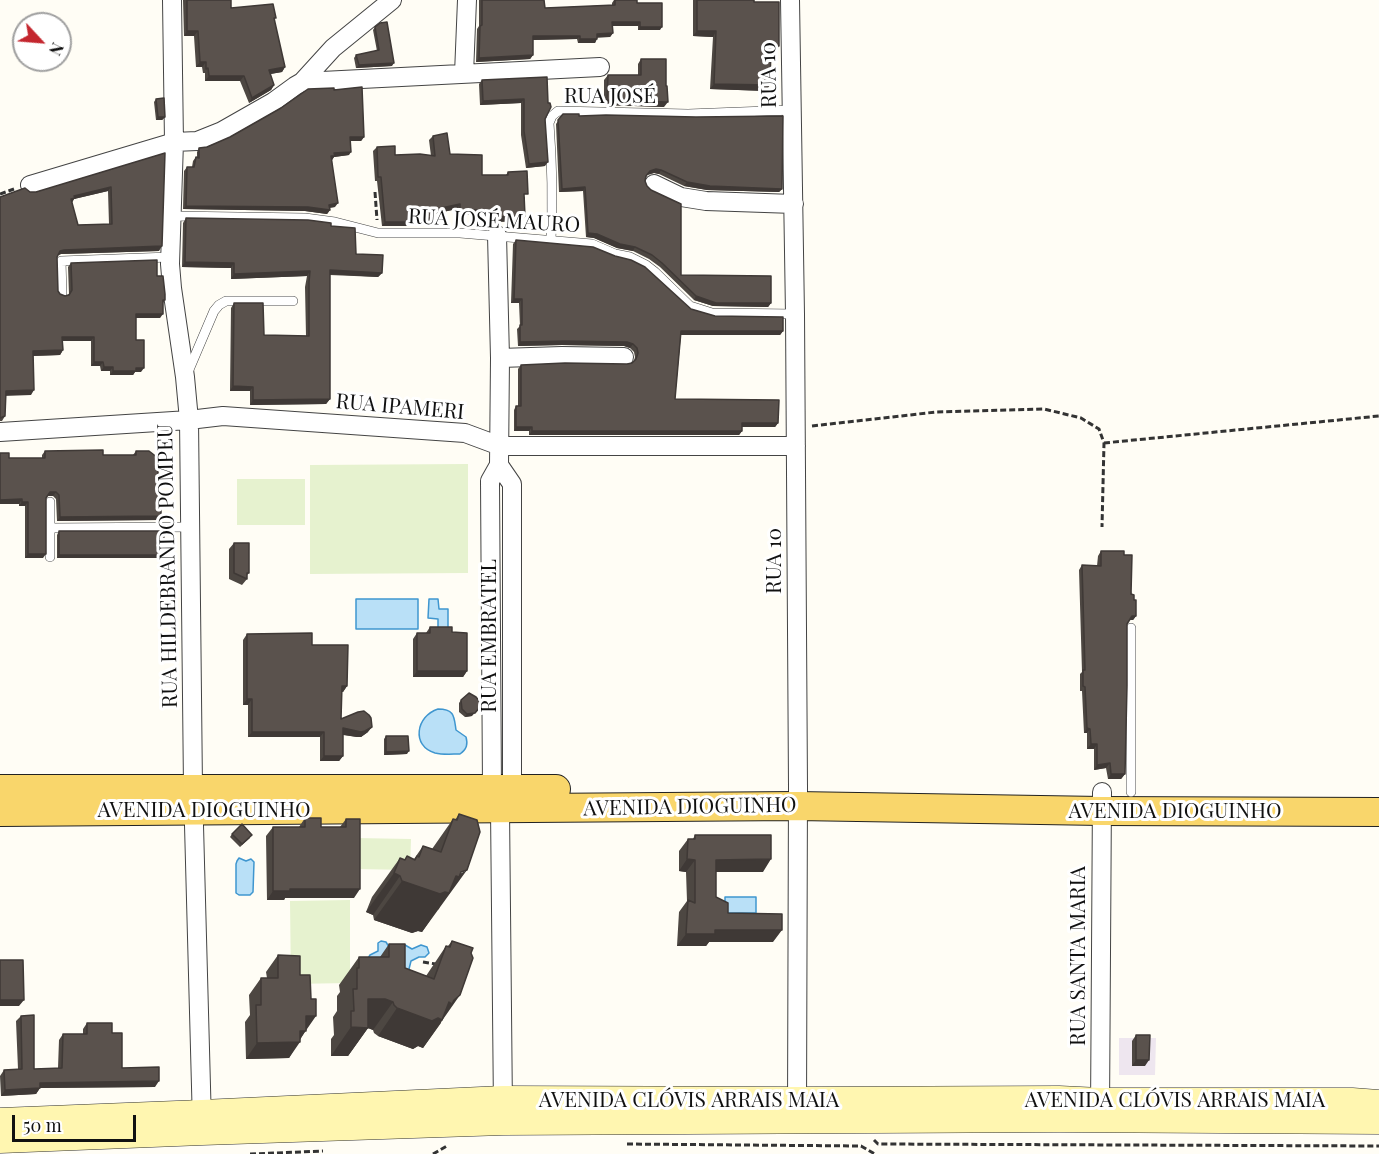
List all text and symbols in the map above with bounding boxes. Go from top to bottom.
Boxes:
north arrow [12,12,72,72]
text: N [45,39,69,59]
street label: RUA 10 [756,42,782,108]
street label: RUA JOSÉ [564,83,656,109]
street label: RUA JOSÉ MAURO [407,204,581,238]
street label: RUA IPAMERI [335,389,465,425]
street label: RUA HILDEBRANDO POMPEU [153,424,183,708]
street label: RUA 10 [761,528,787,594]
street label: RUA EMBRATEL [476,559,502,713]
street label: AVENIDA DIOGUINHO [583,793,797,821]
street label: AVENIDA DIOGUINHO [97,797,311,823]
street label: AVENIDA DIOGUINHO [1068,798,1282,824]
street label: RUA SANTA MARIA [1065,866,1091,1046]
street label: AVENIDA CLÓVIS ARRAIS MAIA [539,1087,839,1113]
street label: AVENIDA CLÓVIS ARRAIS MAIA [1025,1087,1325,1113]
scale bar [15,1103,140,1141]
text: 50 m [23,1113,62,1137]

